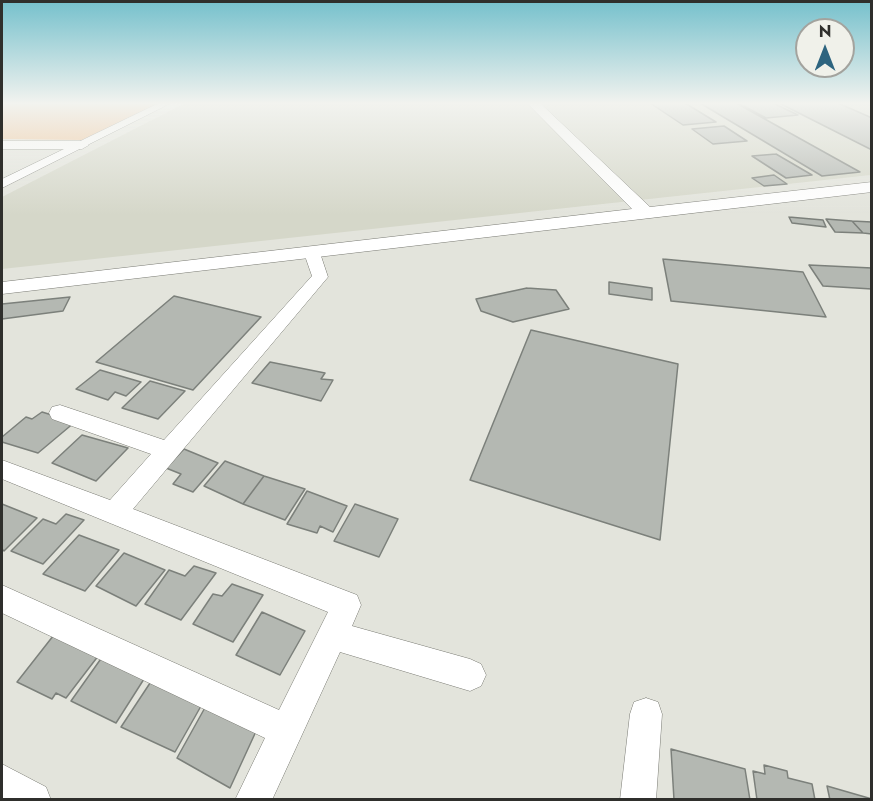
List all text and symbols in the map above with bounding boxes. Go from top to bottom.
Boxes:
north arrow [795,18,855,78]
text: N [819,20,831,43]

